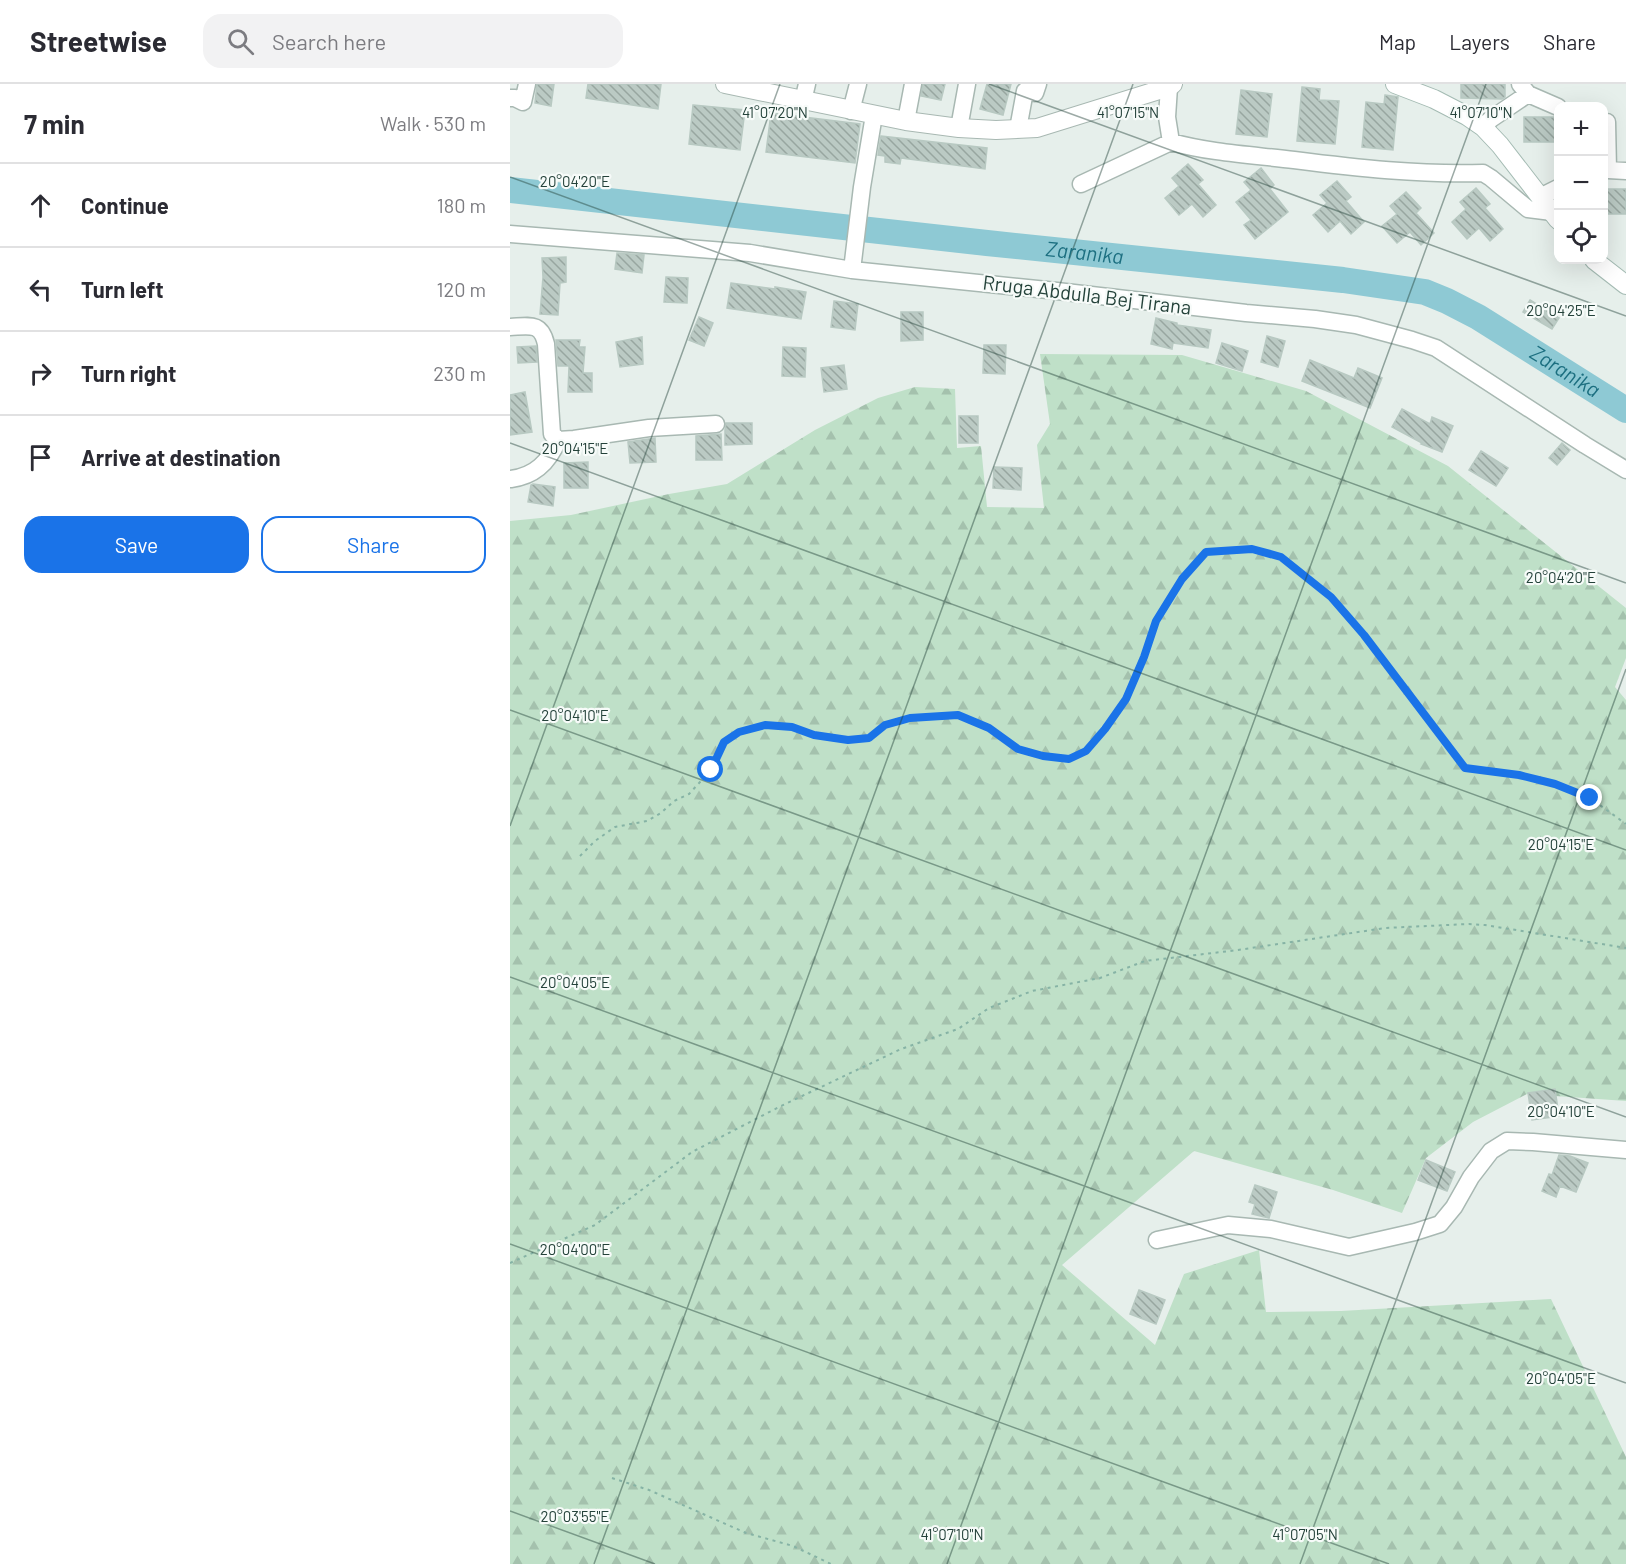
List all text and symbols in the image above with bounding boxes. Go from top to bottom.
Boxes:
search box [203,14,623,68]
text: Streetwise [30,24,167,58]
icon: search [224,25,257,58]
text: Search here [272,28,386,54]
text: Map [1379,29,1416,54]
text: Layers [1449,29,1510,54]
text: Share [1543,29,1596,54]
map controls [1554,102,1608,264]
button: + [1554,102,1608,156]
text: 41°07'20"N [742,103,808,121]
text: 41°07'15"N [1097,103,1159,121]
text: 41°07'10"N [1449,103,1513,121]
text: 7 min [24,108,85,139]
text: Walk · 530 m [380,111,486,135]
button: − [1554,156,1608,210]
text: 20°04'20"E [540,172,610,190]
icon: ahead [24,189,57,222]
text: Continue [81,192,169,218]
text: 180 m [437,193,486,217]
button: locate [1554,210,1608,264]
water label: Zaranika [1045,235,1125,268]
street label: Rruga Abdulla Bej Tirana [981,269,1193,319]
icon: left [24,273,57,306]
text: Turn left [81,276,164,302]
text: 120 m [436,277,486,301]
text: 20°04'25"E [1526,301,1596,319]
water label: Zaranika [1526,339,1605,402]
icon: right [24,357,57,390]
text: Turn right [81,360,176,386]
text: 230 m [433,361,486,385]
text: 20°04'15"E [542,439,608,457]
icon: arrive [24,441,57,474]
text: Arrive at destination [81,444,280,470]
button: Save [24,516,249,573]
button: Share [261,516,486,573]
text: 20°04'20"E [1526,568,1596,586]
text: 20°04'10"E [541,706,609,724]
route start [697,756,723,782]
route end [1576,784,1602,810]
text: 20°04'15"E [1528,835,1594,853]
text: 20°04'05"E [540,973,610,991]
text: 20°04'10"E [1527,1102,1595,1120]
text: 20°04'00"E [540,1240,610,1258]
text: 20°04'05"E [1526,1369,1596,1387]
text: 20°03'55"E [541,1507,609,1525]
text: 41°07'10"N [920,1525,984,1543]
text: 41°07'05"N [1272,1525,1338,1543]

